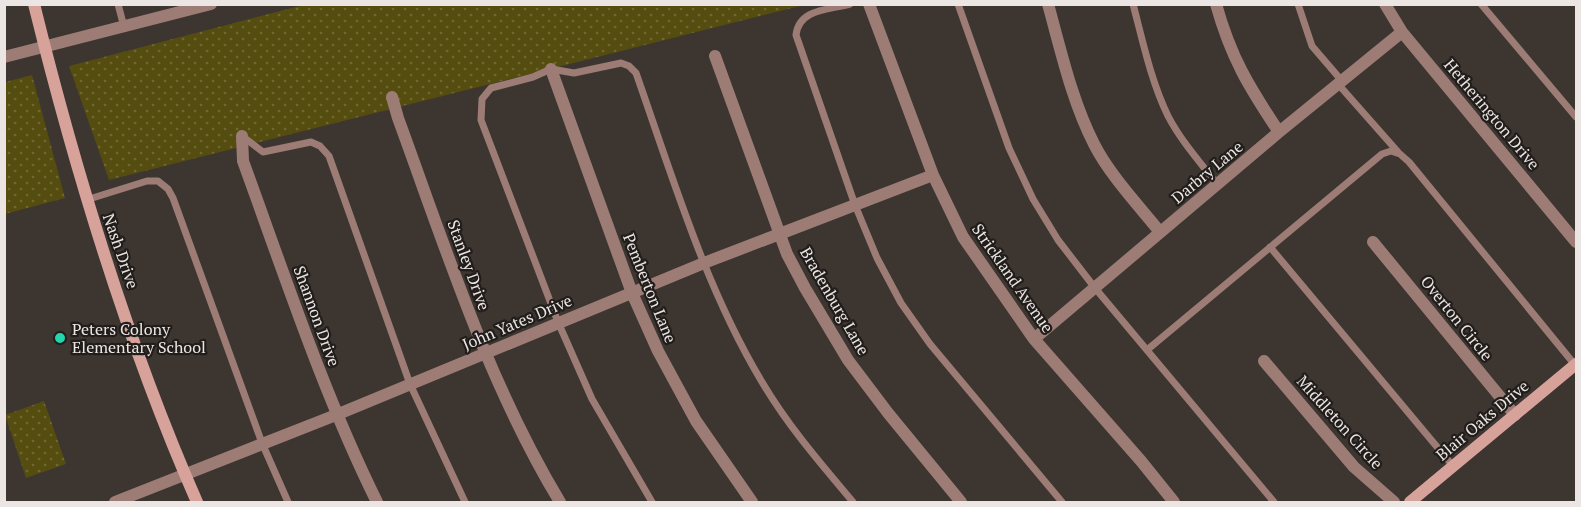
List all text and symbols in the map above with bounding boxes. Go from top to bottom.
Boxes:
street label: Hetherington Drive [1439,54,1545,174]
street label: Darbry Lane [1167,136,1247,208]
street label: Nash Drive [98,210,144,292]
street label: Stanley Drive [442,217,496,313]
street label: Strickland Avenue [967,219,1059,337]
street label: Pemberton Lane [618,230,682,346]
street label: Bradenburg Lane [795,243,875,359]
street label: Shannon Drive [289,263,345,369]
street label: Overton Circle [1416,271,1498,365]
street label: John Yates Drive [459,289,575,355]
place label: Peters Colony Elementary School [72,318,206,358]
marker: Peters Colony Elementary School [53,331,67,345]
street label: Middleton Circle [1292,370,1388,474]
street label: Blair Oaks Drive [1431,375,1533,465]

